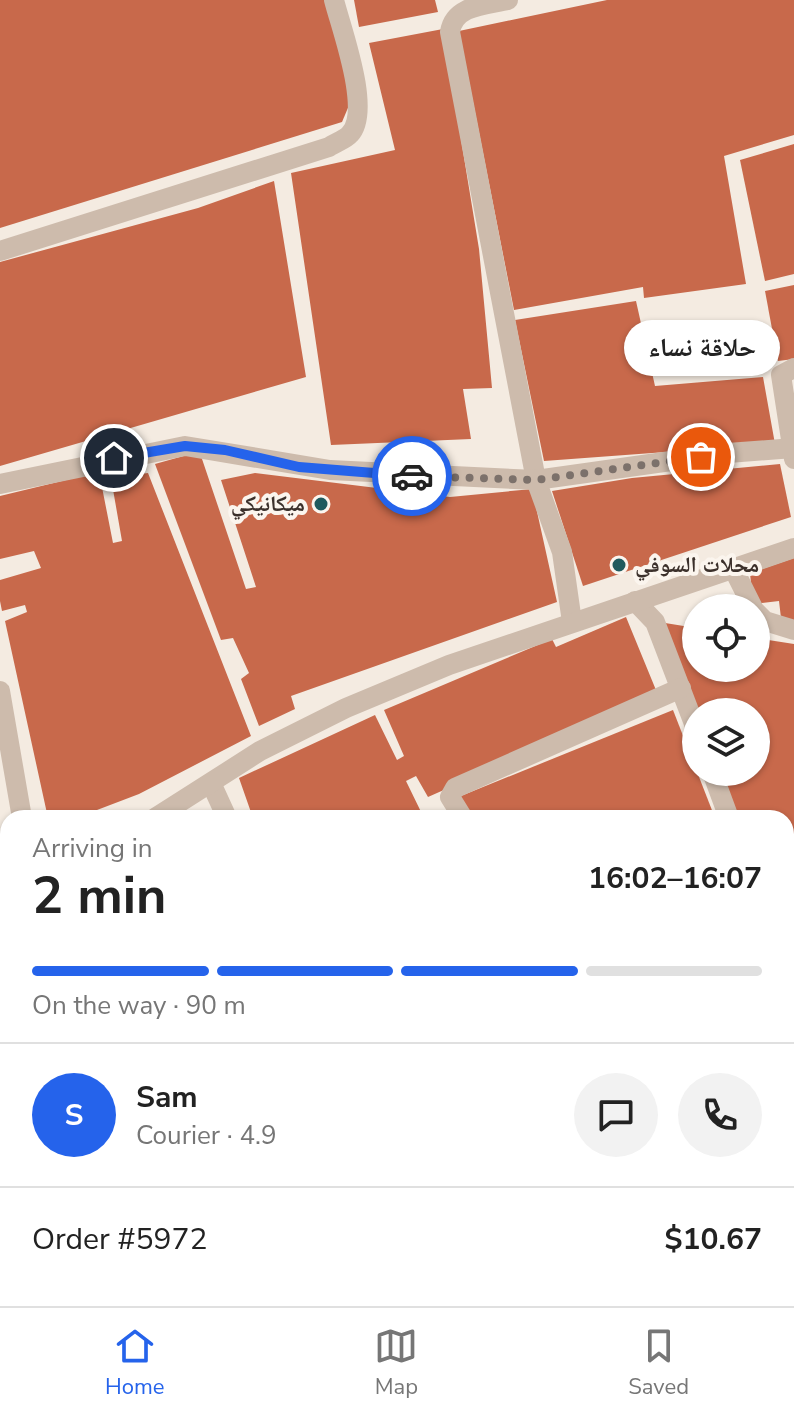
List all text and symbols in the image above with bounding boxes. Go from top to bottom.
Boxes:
callout: حلاقة نساء [623,321,779,377]
text: حلاقة نساء [648,330,756,365]
pin [667,423,735,491]
pin [80,424,148,492]
icon: bag [679,435,723,479]
icon: home [92,436,136,480]
courier [372,436,452,516]
icon: car [390,454,434,498]
place label: ميكانيكي [231,489,305,520]
marker: ميكانيكي [312,495,330,513]
place label: محلات السوفي [635,550,759,581]
marker: محلات السوفي [610,556,628,574]
map controls [682,594,770,786]
button: locate [682,594,770,682]
button: layers [682,698,770,786]
text: Arriving in [32,831,153,866]
text: 16:02–16:07 [588,858,762,899]
text: 2 min [32,860,167,931]
text: On the way · 90 m [32,988,246,1023]
button: chat [574,1073,658,1157]
button: phone [678,1073,762,1157]
text: Sam [136,1077,198,1118]
text: S [65,1095,83,1136]
text: Courier · 4.9 [136,1118,277,1153]
text: Order #5972 [32,1219,207,1260]
text: $10.67 [665,1219,762,1260]
tab: Home [105,1324,164,1402]
tab: Map [374,1324,418,1402]
tab: Saved [628,1324,689,1402]

